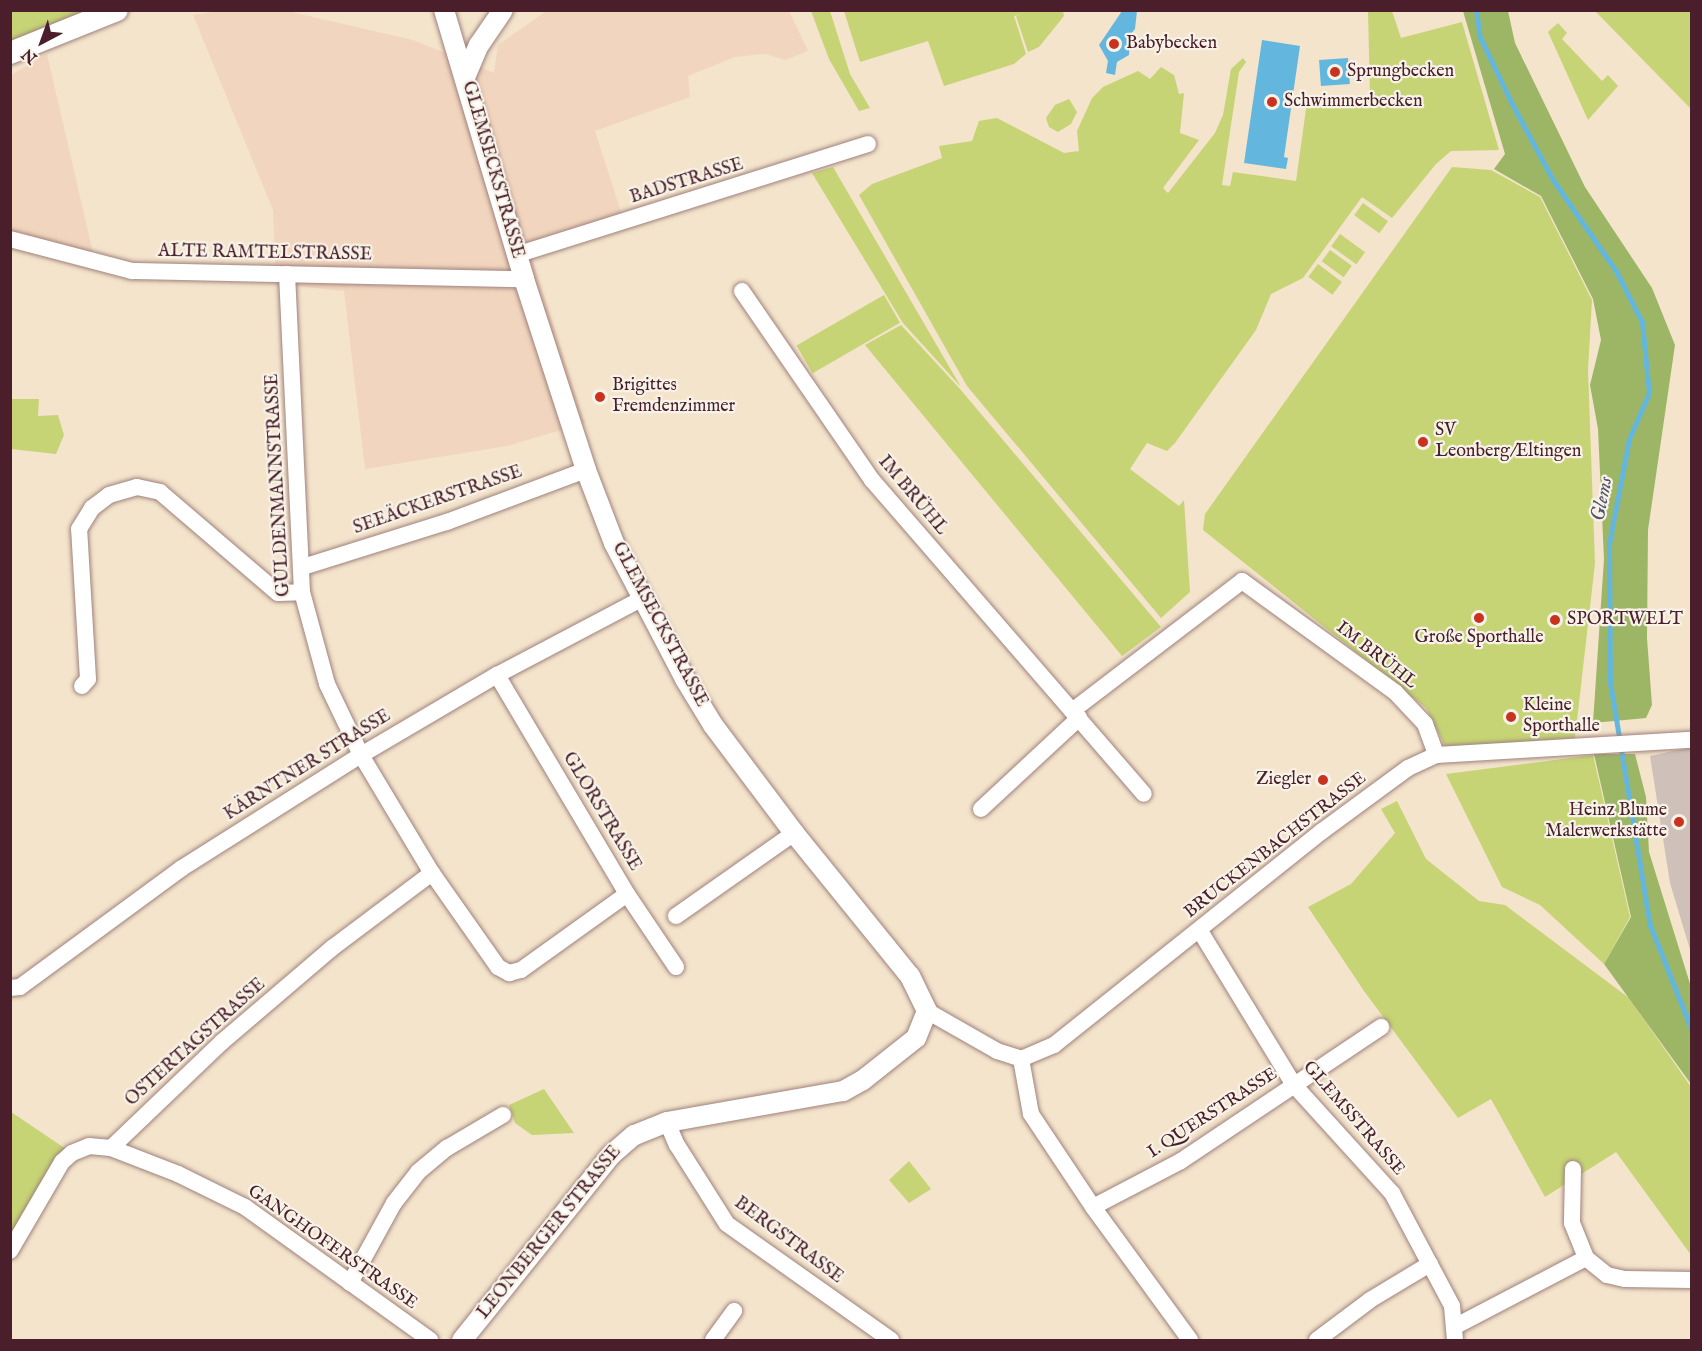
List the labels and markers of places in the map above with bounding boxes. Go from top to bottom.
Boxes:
place label: Babybecken [1126,33,1217,55]
marker: Babybecken [1107,37,1121,51]
place label: Sprungbecken [1347,61,1454,83]
marker: Sprungbecken [1328,65,1342,79]
place label: Schwimmerbecken [1284,91,1422,113]
marker: Schwimmerbecken [1265,95,1279,109]
place label: Brigittes Fremdenzimmer [612,376,735,418]
marker: Brigittes Fremdenzimmer [593,390,607,404]
place label: SV Leonberg/Eltingen [1435,421,1581,464]
marker: SV Leonberg/Eltingen [1416,435,1430,449]
place label: SPORTWELT [1567,609,1683,631]
marker: Große Sporthalle [1472,611,1486,625]
marker: SPORTWELT [1548,613,1562,627]
place label: Große Sporthalle [1415,627,1543,649]
place label: Kleine Sporthalle [1523,696,1600,738]
marker: Kleine Sporthalle [1504,710,1518,724]
place label: Ziegler [1256,769,1311,791]
marker: Ziegler [1316,773,1330,787]
place label: Heinz Blume Malerwerkstätte [1545,801,1667,844]
marker: Heinz Blume Malerwerkstätte [1672,815,1686,829]

